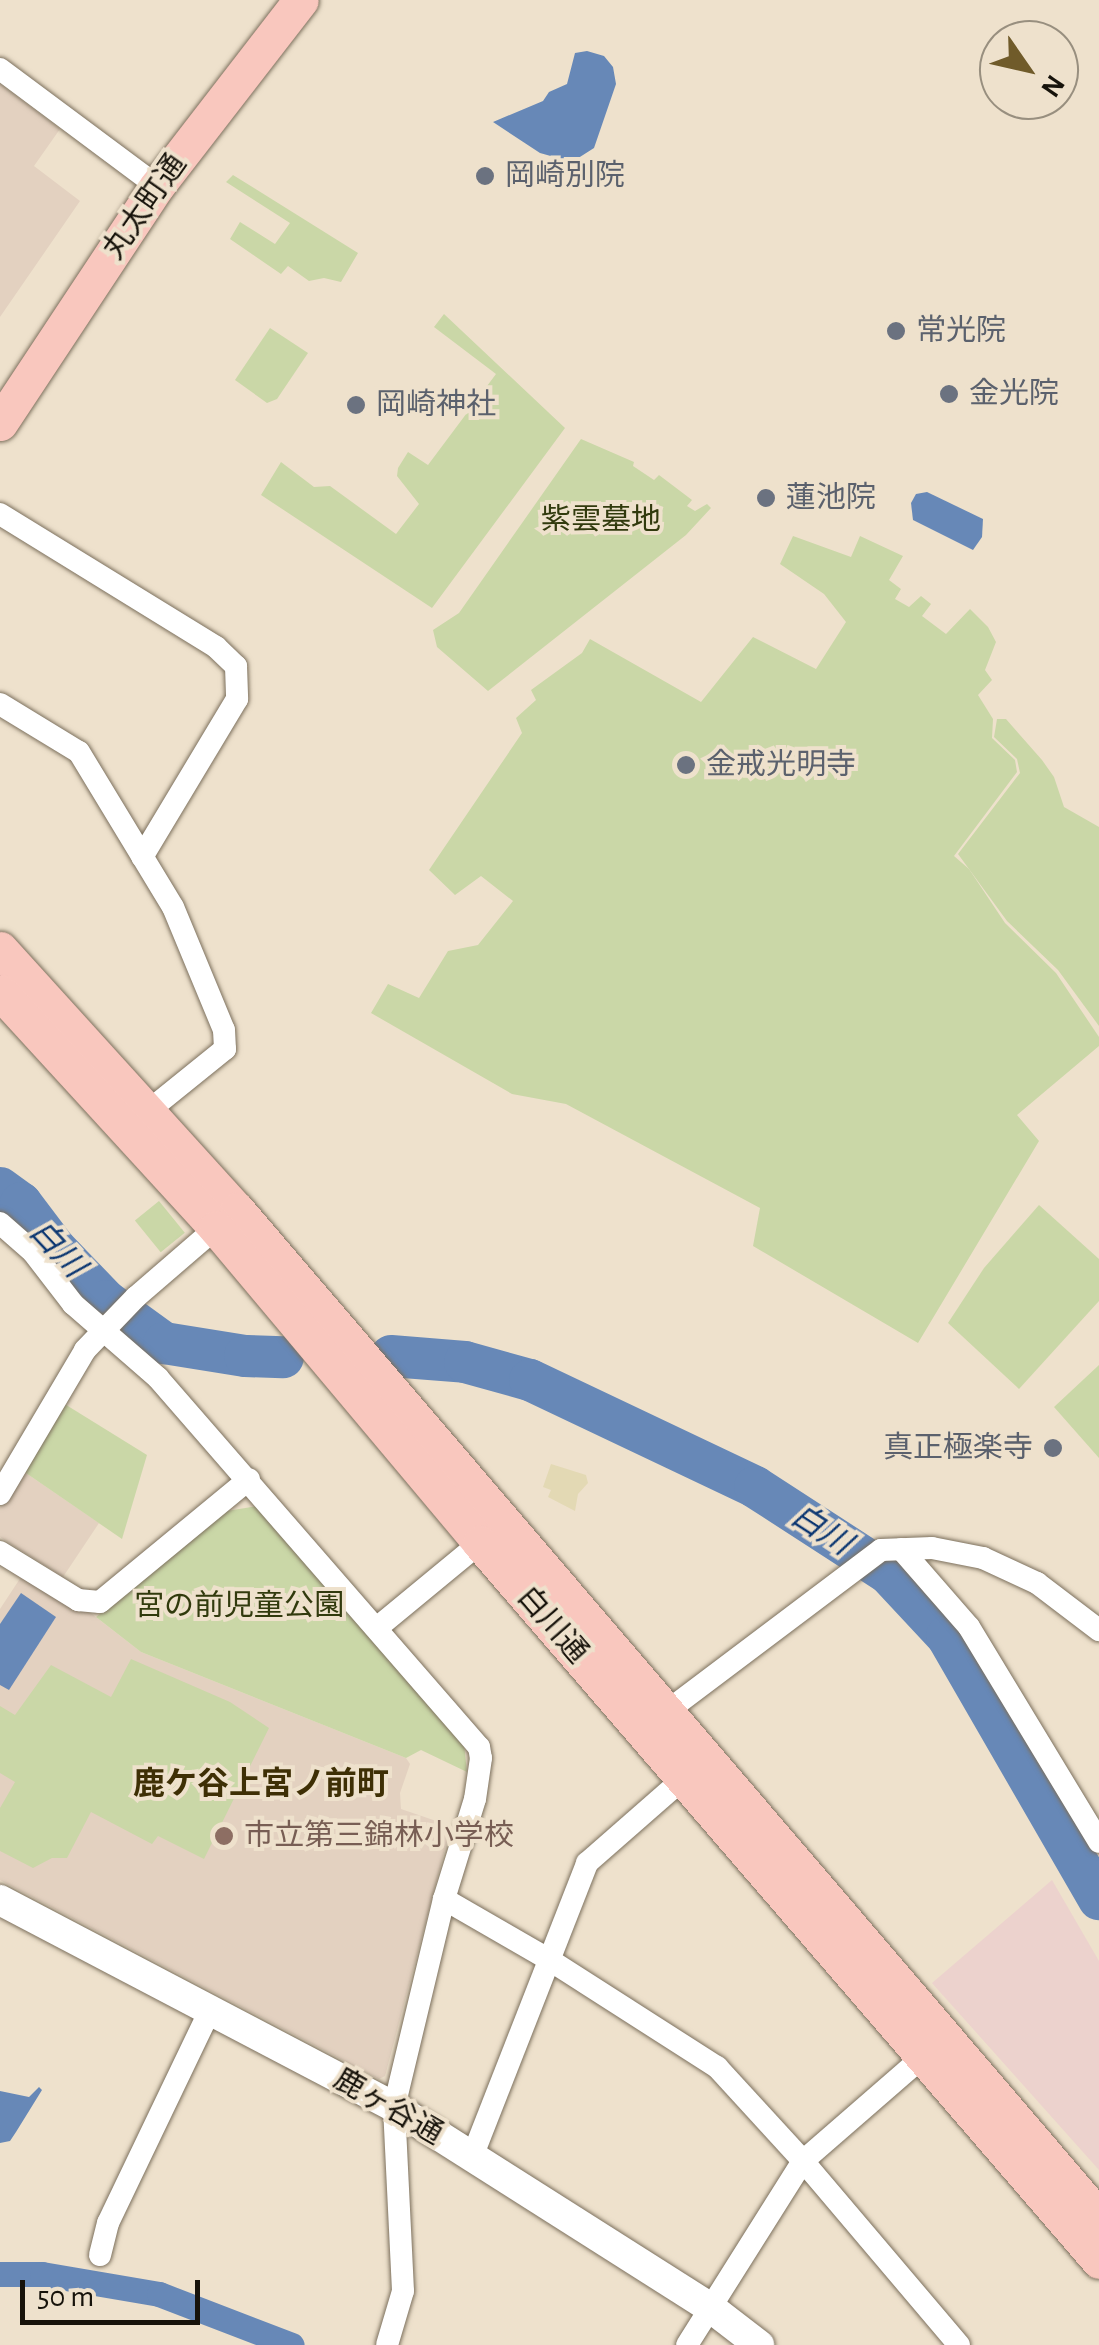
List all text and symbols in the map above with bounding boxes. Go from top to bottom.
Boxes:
north arrow [979,20,1079,120]
text: N [1035,70,1069,102]
street label: 丸太町通 [96,148,194,266]
place label: 岡崎別院 [505,158,625,194]
marker: 岡崎別院 [474,165,496,187]
place label: 常光院 [916,313,1006,349]
marker: 常光院 [885,320,907,342]
place label: 金光院 [969,376,1059,412]
marker: 金光院 [938,383,960,405]
place label: 岡崎神社 [376,387,496,423]
marker: 岡崎神社 [345,394,367,416]
place label: 蓮池院 [786,480,876,516]
marker: 蓮池院 [755,487,777,509]
park label: 紫雲墓地 [541,502,661,538]
place label: 金戒光明寺 [706,747,856,783]
marker: 金戒光明寺 [675,754,697,776]
water label: 白川 [21,1213,93,1285]
place label: 真正極楽寺 [883,1430,1033,1466]
marker: 真正極楽寺 [1042,1437,1064,1459]
water label: 白川 [784,1496,858,1564]
street label: 白川通 [509,1579,595,1671]
park label: 宮の前児童公園 [134,1588,344,1624]
district label: 鹿ケ谷上宮ノ前町 [133,1765,389,1803]
place label: 市立第三錦林小学校 [244,1818,514,1854]
marker: 市立第三錦林小学校 [213,1825,235,1847]
street label: 鹿ヶ谷通 [327,2061,449,2153]
scale bar [25,2260,205,2322]
text: 50 m [37,2282,94,2312]

